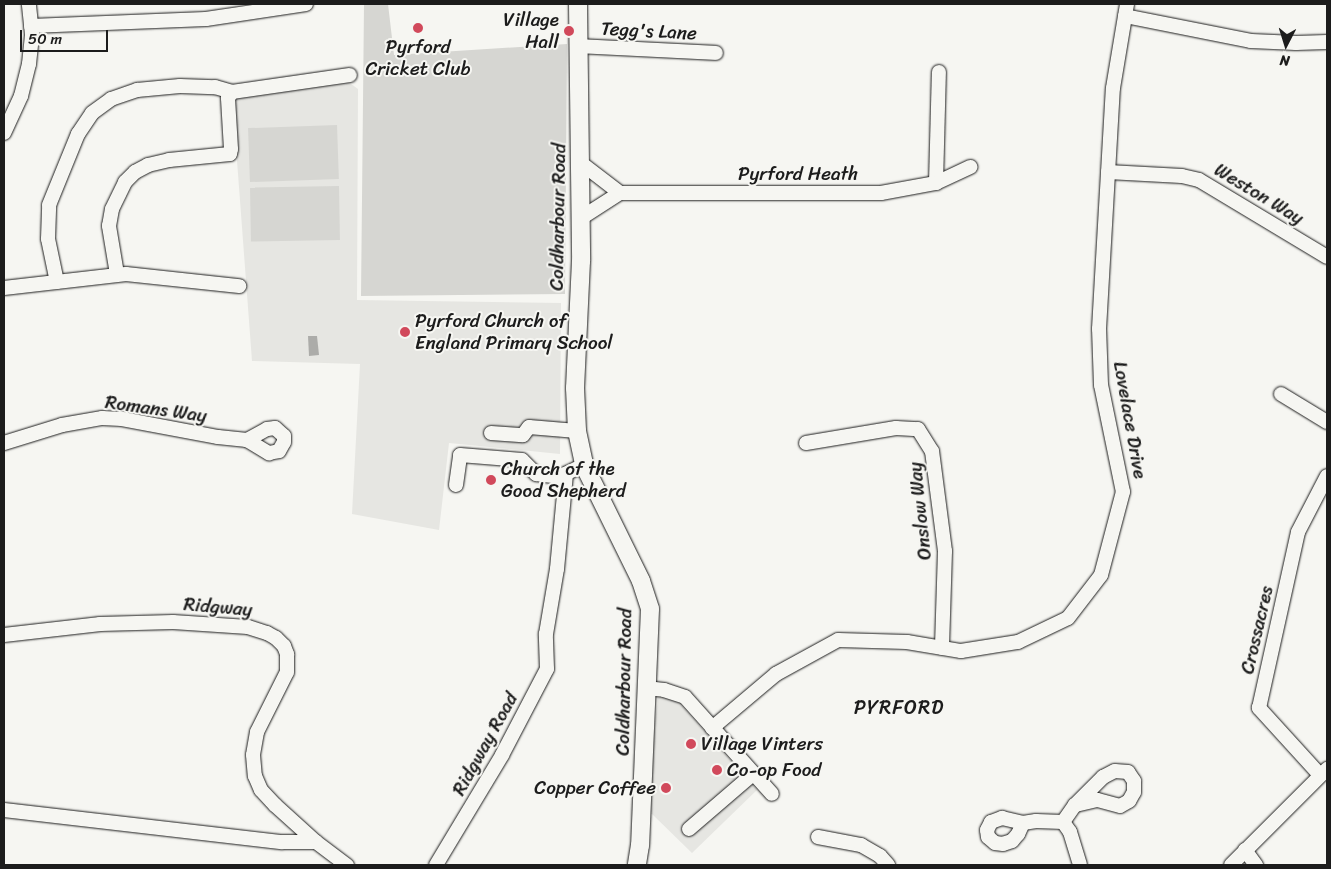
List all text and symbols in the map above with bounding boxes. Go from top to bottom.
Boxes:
place label: Village Hall [503,9,559,53]
street label: Tegg's Lane [600,17,698,45]
scale bar [22,20,110,52]
north arrow [1261,20,1311,70]
marker: Pyrford Cricket Club [412,22,424,34]
marker: Village Hall [563,25,575,37]
text: 50 m [28,26,62,52]
place label: Pyrford Cricket Club [365,36,471,80]
text: N [1279,48,1291,73]
street label: Coldharbour Road [545,143,571,291]
street label: Weston Way [1210,158,1308,230]
street label: Pyrford Heath [738,163,858,185]
place label: Pyrford Church of England Primary School [415,310,613,354]
marker: Pyrford Church of England Primary School [399,326,411,338]
street label: Lovelace Drive [1108,359,1152,481]
street label: Romans Way [104,391,208,427]
place label: Church of the Good Shepherd [501,458,626,502]
street label: Onslow Way [904,461,936,561]
marker: Church of the Good Shepherd [485,474,497,486]
street label: Crossacres [1236,584,1278,676]
street label: Ridgway [183,593,253,621]
street label: Coldharbour Road [611,608,637,756]
street label: Ridgway Road [447,688,523,800]
district label: PYRFORD [853,695,945,719]
place label: Village Vinters [701,733,823,755]
marker: Village Vinters [685,738,697,750]
place label: Co-op Food [727,759,822,781]
marker: Co-op Food [711,764,723,776]
place label: Copper Coffee [535,777,656,799]
marker: Copper Coffee [660,782,672,794]

